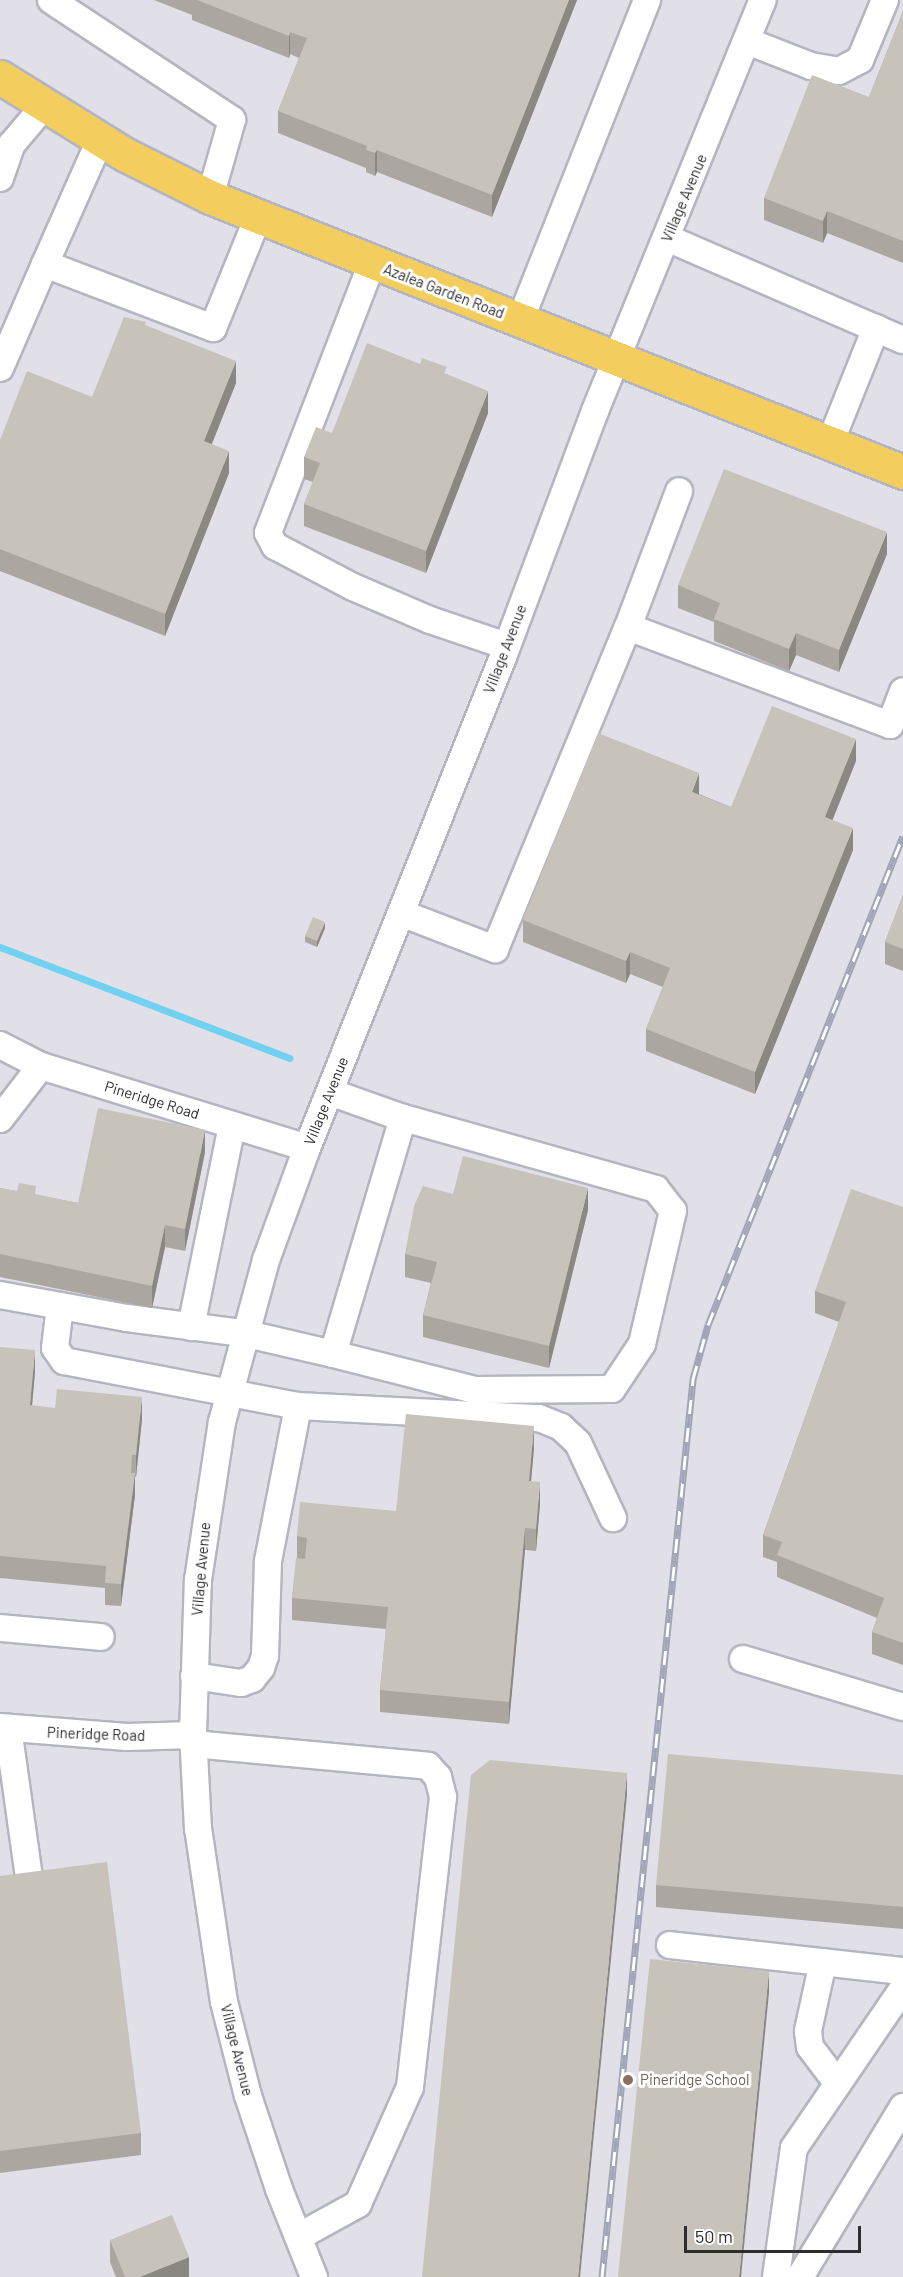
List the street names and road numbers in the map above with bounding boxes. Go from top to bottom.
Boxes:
street label: Village Avenue [657,151,711,245]
street label: Azalea Garden Road [381,260,507,322]
street label: Village Avenue [480,602,530,696]
street label: Village Avenue [300,1054,352,1148]
street label: Pineridge Road [102,1077,202,1123]
street label: Village Avenue [188,1521,214,1617]
street label: Pineridge Road [47,1723,145,1745]
street label: Village Avenue [217,2002,257,2098]

